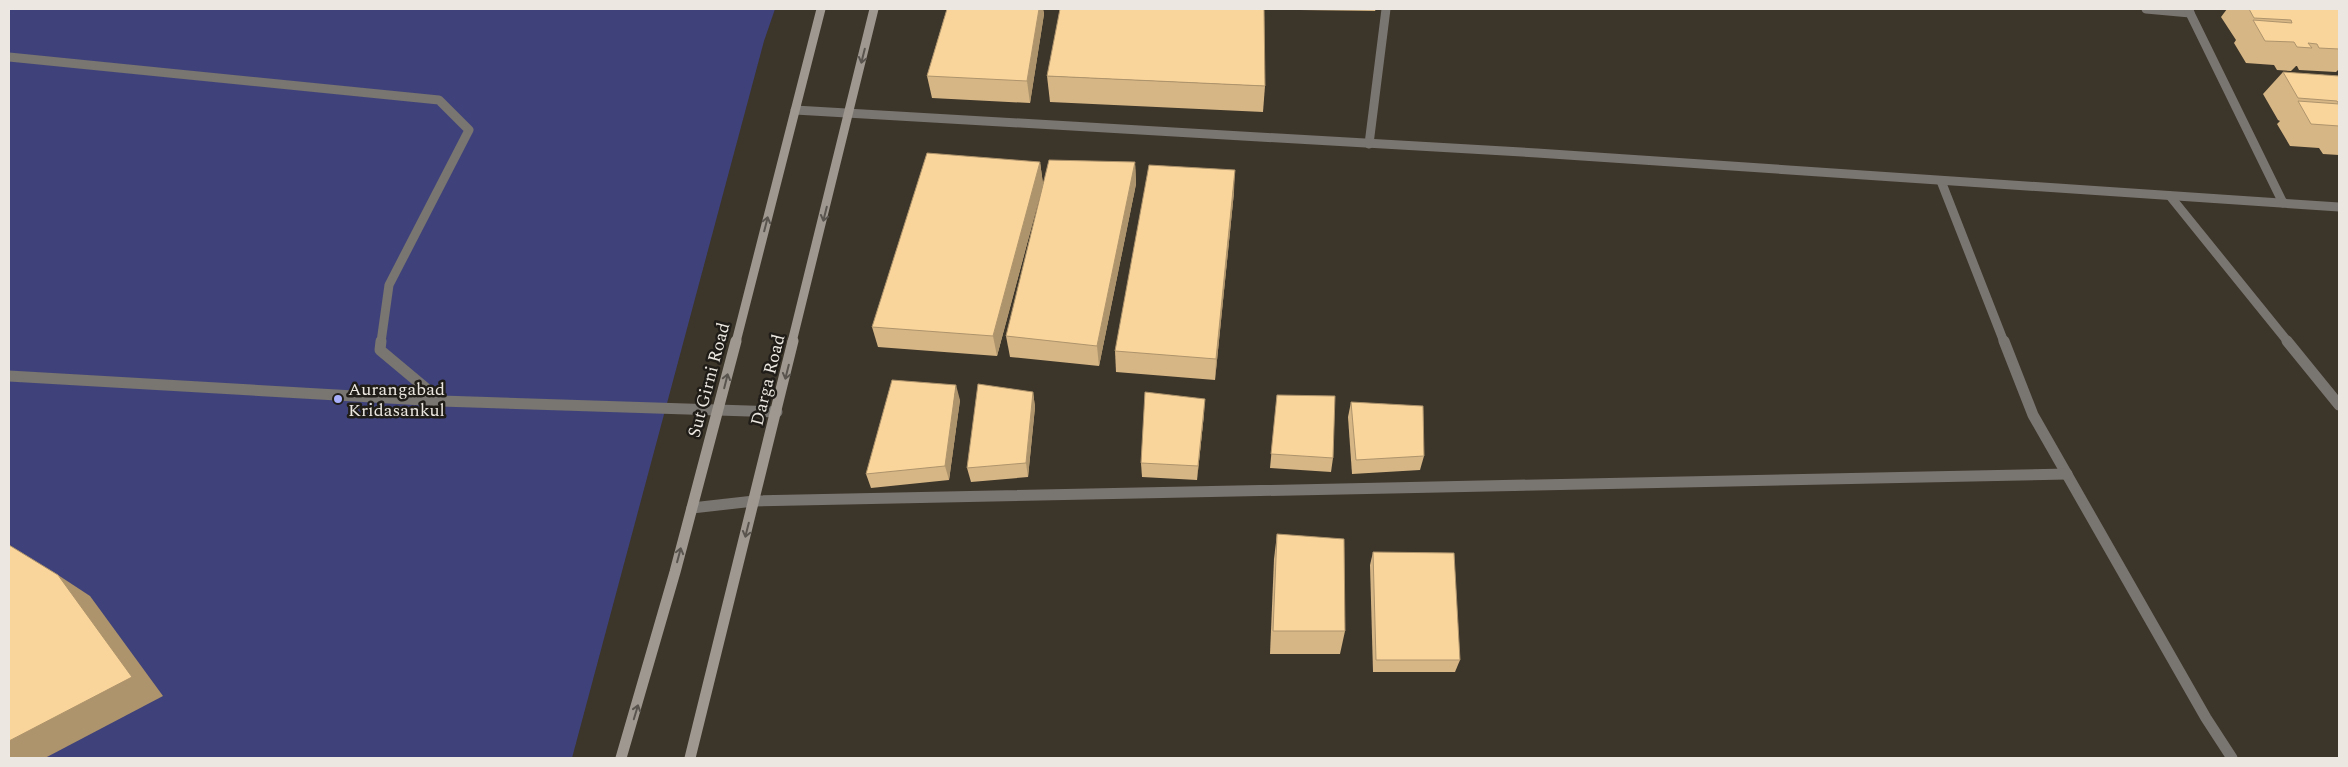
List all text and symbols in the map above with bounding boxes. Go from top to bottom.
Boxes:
one-way arrow [858,48,867,64]
one-way arrow [820,206,829,222]
one-way arrow [762,216,771,232]
street label: Sut Girni Road [681,319,737,441]
street label: Darga Road [744,331,792,429]
one-way arrow [782,364,791,380]
one-way arrow [722,374,731,390]
place label: Aurangabad Kridasankul [348,376,445,424]
marker: Aurangabad Kridasankul [332,393,344,405]
one-way arrow [742,521,751,537]
one-way arrow [675,547,684,563]
one-way arrow [631,704,641,720]

